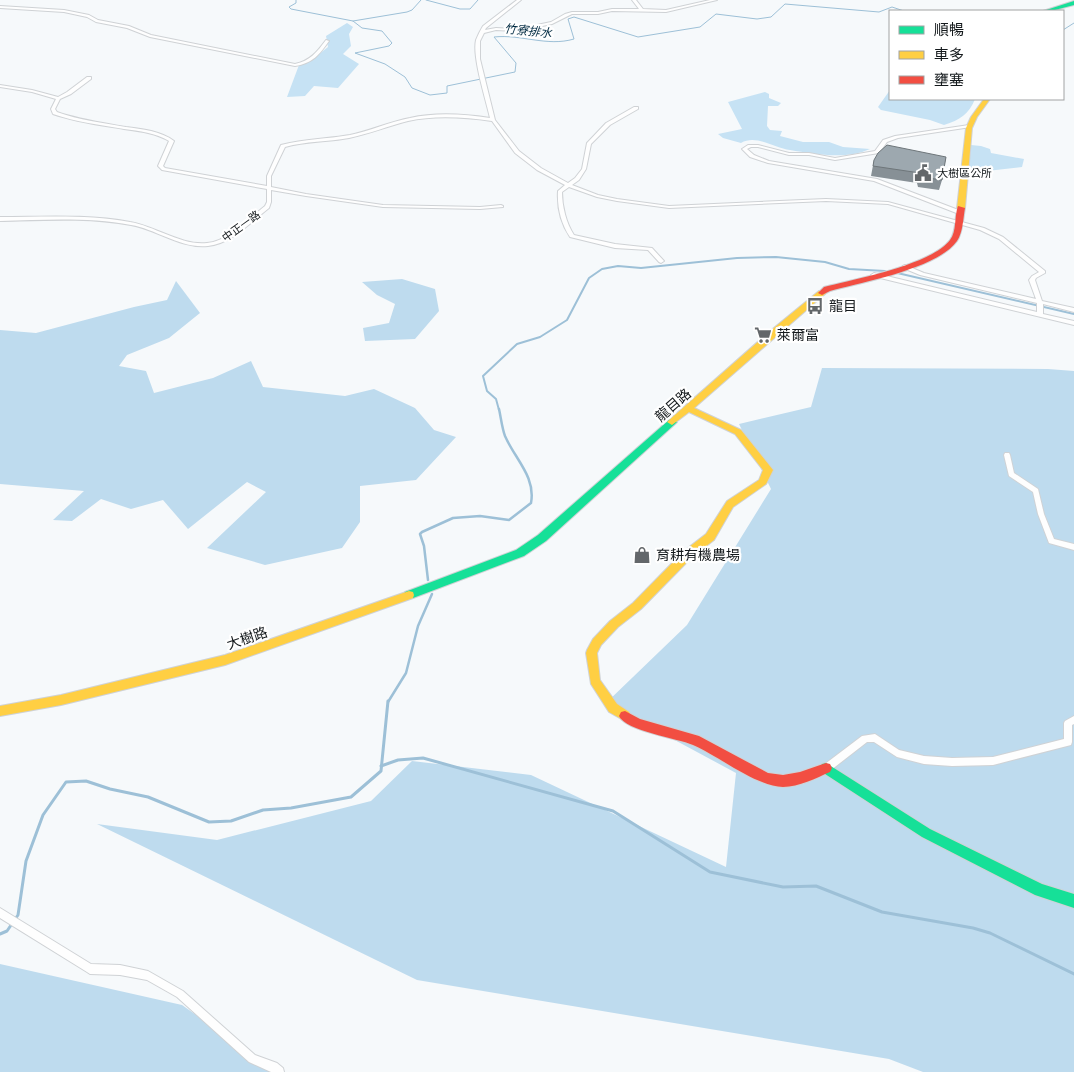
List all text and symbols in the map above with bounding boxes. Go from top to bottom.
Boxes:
legend [889,10,1064,100]
text: 順暢 [934,21,964,39]
water label: 竹寮排水 [503,22,554,41]
text: 車多 [934,46,964,64]
text: 壅塞 [934,71,964,89]
public building icon: 大樹區公所 [913,163,933,183]
place label: 大樹區公所 [937,167,992,180]
street label: 中正一路 [220,208,263,245]
bus stop icon: 龍目 [805,296,825,316]
place label: 龍目 [829,298,857,315]
supermarket icon: 萊爾富 [753,325,773,345]
place label: 萊爾富 [777,327,819,344]
street label: 龍目路 [652,385,695,426]
shop icon: 育耕有機農場 [632,545,652,565]
place label: 育耕有機農場 [656,547,740,564]
street label: 大樹路 [225,624,270,653]

